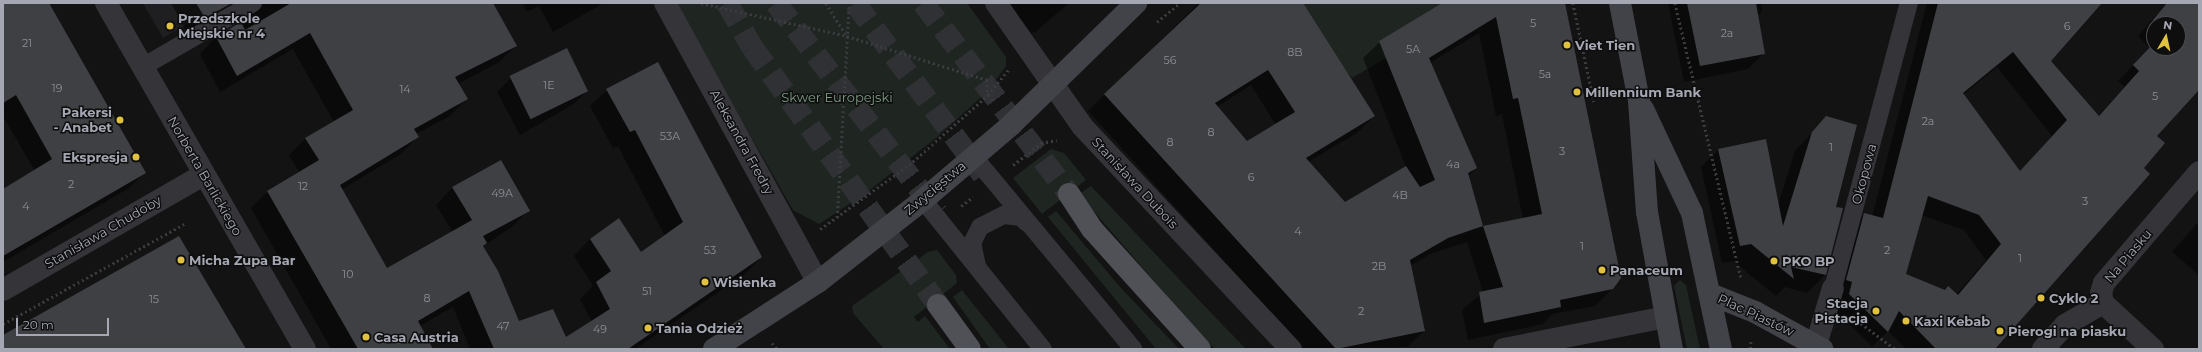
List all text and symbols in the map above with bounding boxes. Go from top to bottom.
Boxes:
place label: Przedszkole Miejskie nr 4 [178,11,265,42]
house number: 5 [1530,16,1536,30]
north arrow [2146,16,2186,56]
text: N [2162,18,2173,33]
house number: 6 [2064,19,2070,33]
marker: Przedszkole Miejskie nr 4 [165,21,175,31]
house number: 2a [1721,26,1733,40]
house number: 21 [22,36,32,50]
place label: Viet Tien [1575,37,1635,53]
marker: Viet Tien [1562,40,1572,50]
house number: 5A [1406,42,1420,56]
house number: 8B [1287,45,1303,59]
house number: 56 [1164,53,1176,67]
house number: 5a [1539,67,1551,81]
house number: 1E [543,78,555,92]
house number: 19 [52,81,62,95]
house number: 14 [399,82,411,96]
place label: Millennium Bank [1585,84,1701,100]
street label: Aleksandra Fredry [707,87,777,197]
marker: Millennium Bank [1572,87,1582,97]
park label: Skwer Europejski [781,89,893,105]
house number: 5 [2152,89,2158,103]
place label: Pakersi - Anabet [54,105,112,136]
street label: Norberta Barlickiego [165,114,245,238]
house number: 2a [1922,114,1934,128]
marker: Pakersi - Anabet [115,115,125,125]
house number: 8 [1207,125,1215,139]
house number: 53A [660,129,680,143]
street label: Stanisława Dubois [1089,134,1181,232]
house number: 8 [1166,135,1174,149]
house number: 1 [1829,140,1833,154]
street label: Okopowa [1848,142,1880,206]
house number: 3 [1559,144,1565,158]
place label: Ekspresja [63,149,128,165]
marker: Ekspresja [131,152,141,162]
house number: 4a [1446,157,1460,171]
street label: Zwycięstwa [901,158,969,218]
house number: 6 [1248,170,1254,184]
house number: 2 [68,177,74,191]
house number: 12 [298,179,308,193]
house number: 49A [491,186,513,200]
house number: 4B [1392,188,1408,202]
street label: Stanisława Chudoby [42,192,164,272]
house number: 3 [2082,194,2088,208]
house number: 4 [22,199,30,213]
house number: 4 [1294,224,1302,238]
street label: Na Piasku [2101,226,2155,286]
house number: 1 [1580,239,1584,253]
house number: 53 [704,243,716,257]
house number: 2 [1884,243,1890,257]
house number: 1 [2018,251,2022,265]
place label: Micha Zupa Bar [189,252,295,268]
place label: PKO BP [1782,253,1835,269]
marker: Micha Zupa Bar [176,255,186,265]
marker: PKO BP [1769,256,1779,266]
house number: 2B [1372,259,1386,273]
place label: Panaceum [1610,262,1683,278]
marker: Panaceum [1597,265,1607,275]
house number: 10 [342,267,354,281]
place label: Wisienka [713,274,776,290]
marker: Wisienka [700,277,710,287]
house number: 51 [642,284,652,298]
place label: Cyklo 2 [2049,290,2098,306]
house number: 8 [423,291,431,305]
street label: Plac Piastów [1715,291,1797,339]
house number: 15 [149,292,159,306]
marker: Cyklo 2 [2036,293,2046,303]
place label: Stacja Pistacja [1814,296,1868,327]
house number: 2 [1358,304,1364,318]
marker: Stacja Pistacja [1871,306,1881,316]
scale bar [18,310,111,336]
place label: Kaxi Kebab [1914,313,1990,329]
marker: Kaxi Kebab [1901,316,1911,326]
text: 20 m [23,317,54,332]
house number: 47 [496,319,510,333]
place label: Tania Odzież [656,320,742,336]
house number: 49 [593,322,607,336]
marker: Tania Odzież [643,323,653,333]
place label: Pierogi na piasku [2008,323,2126,339]
marker: Pierogi na piasku [1995,326,2005,336]
place label: Casa Austria [374,329,459,345]
marker: Casa Austria [361,332,371,342]

